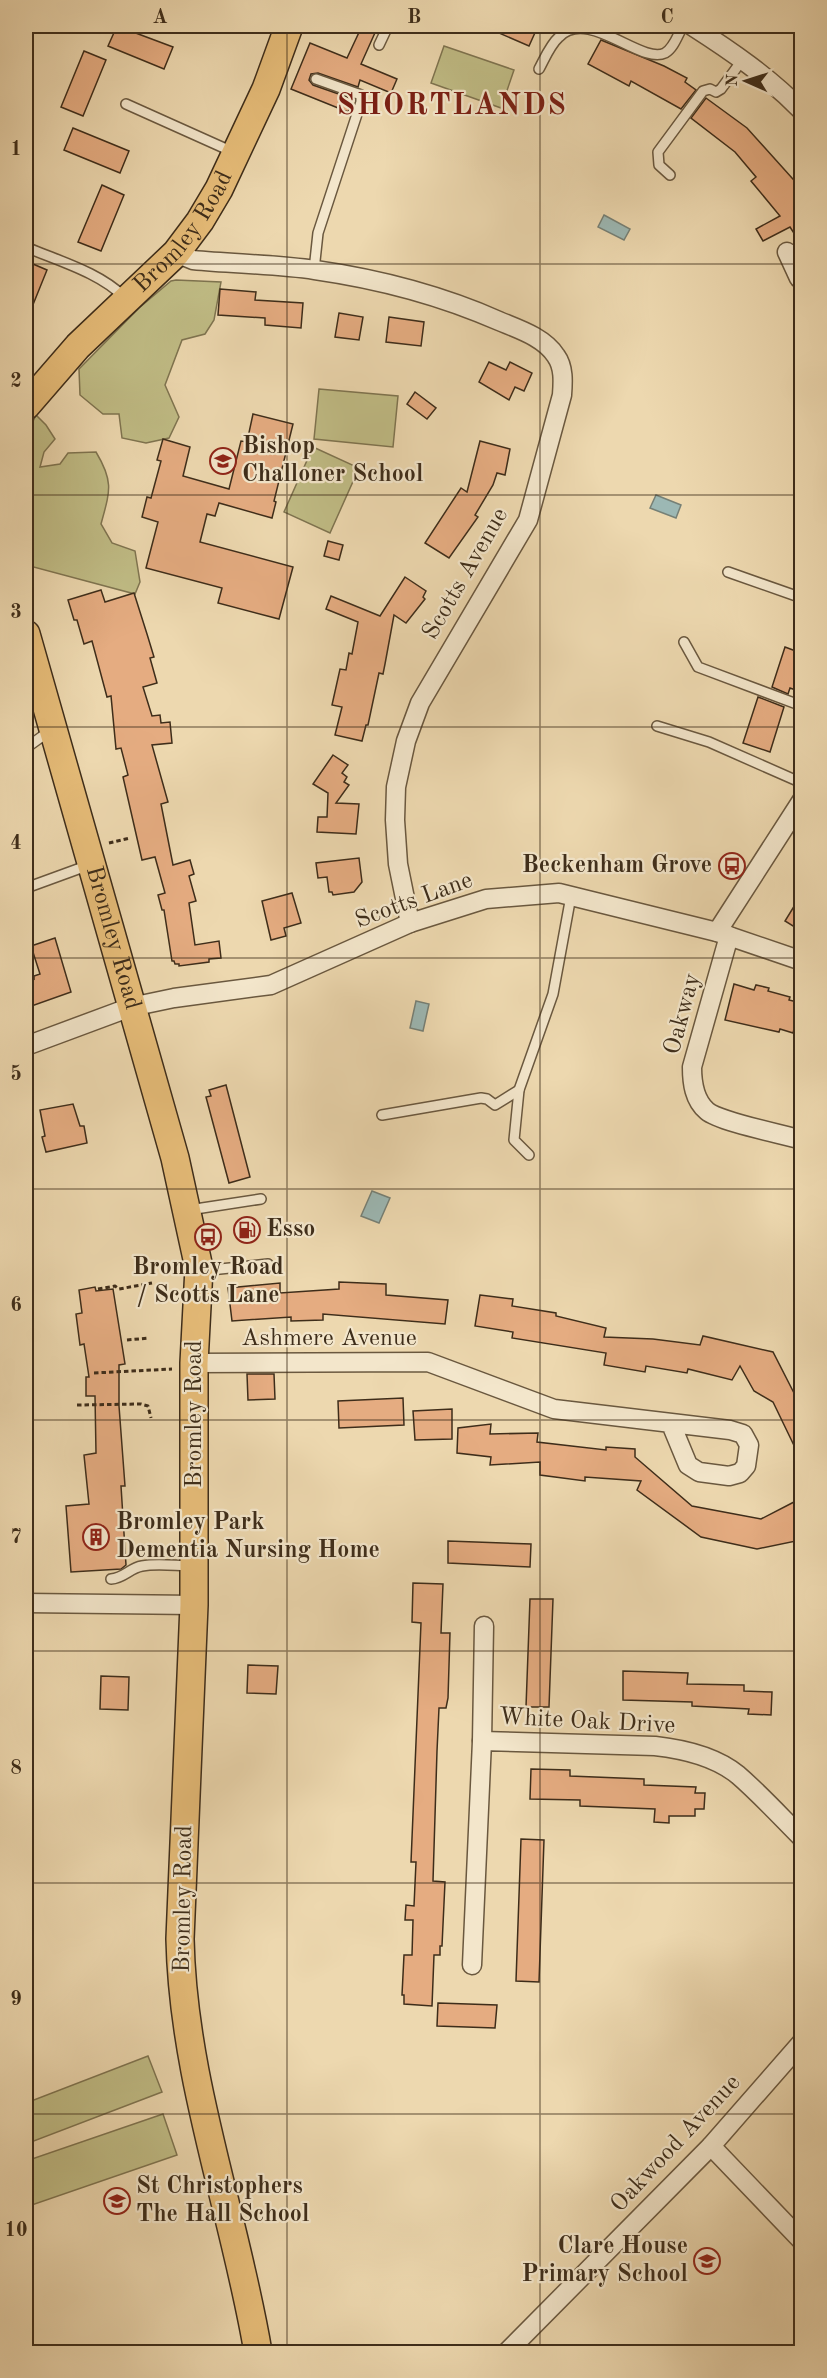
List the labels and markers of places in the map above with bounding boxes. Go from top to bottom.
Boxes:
place label: Bishop Challoner School [242,435,423,487]
school or university icon: Bishop Challoner School [208,446,238,476]
bus stop icon: Beckenham Grove [717,851,747,881]
place label: Beckenham Grove [522,854,712,878]
fuel station icon: Esso [232,1215,262,1245]
place label: Esso [266,1218,315,1242]
bus stop icon: Bromley Road / Scotts Lane [193,1222,223,1252]
place label: Bromley Road / Scotts Lane [132,1256,284,1308]
place label: Bromley Park Dementia Nursing Home [116,1511,380,1563]
building icon: Bromley Park Dementia Nursing Home [81,1522,111,1552]
place label: St Christophers The Hall School [136,2175,309,2227]
school or university icon: St Christophers The Hall School [102,2186,132,2216]
place label: Clare House Primary School [521,2235,688,2287]
school or university icon: Clare House Primary School [692,2246,722,2276]

